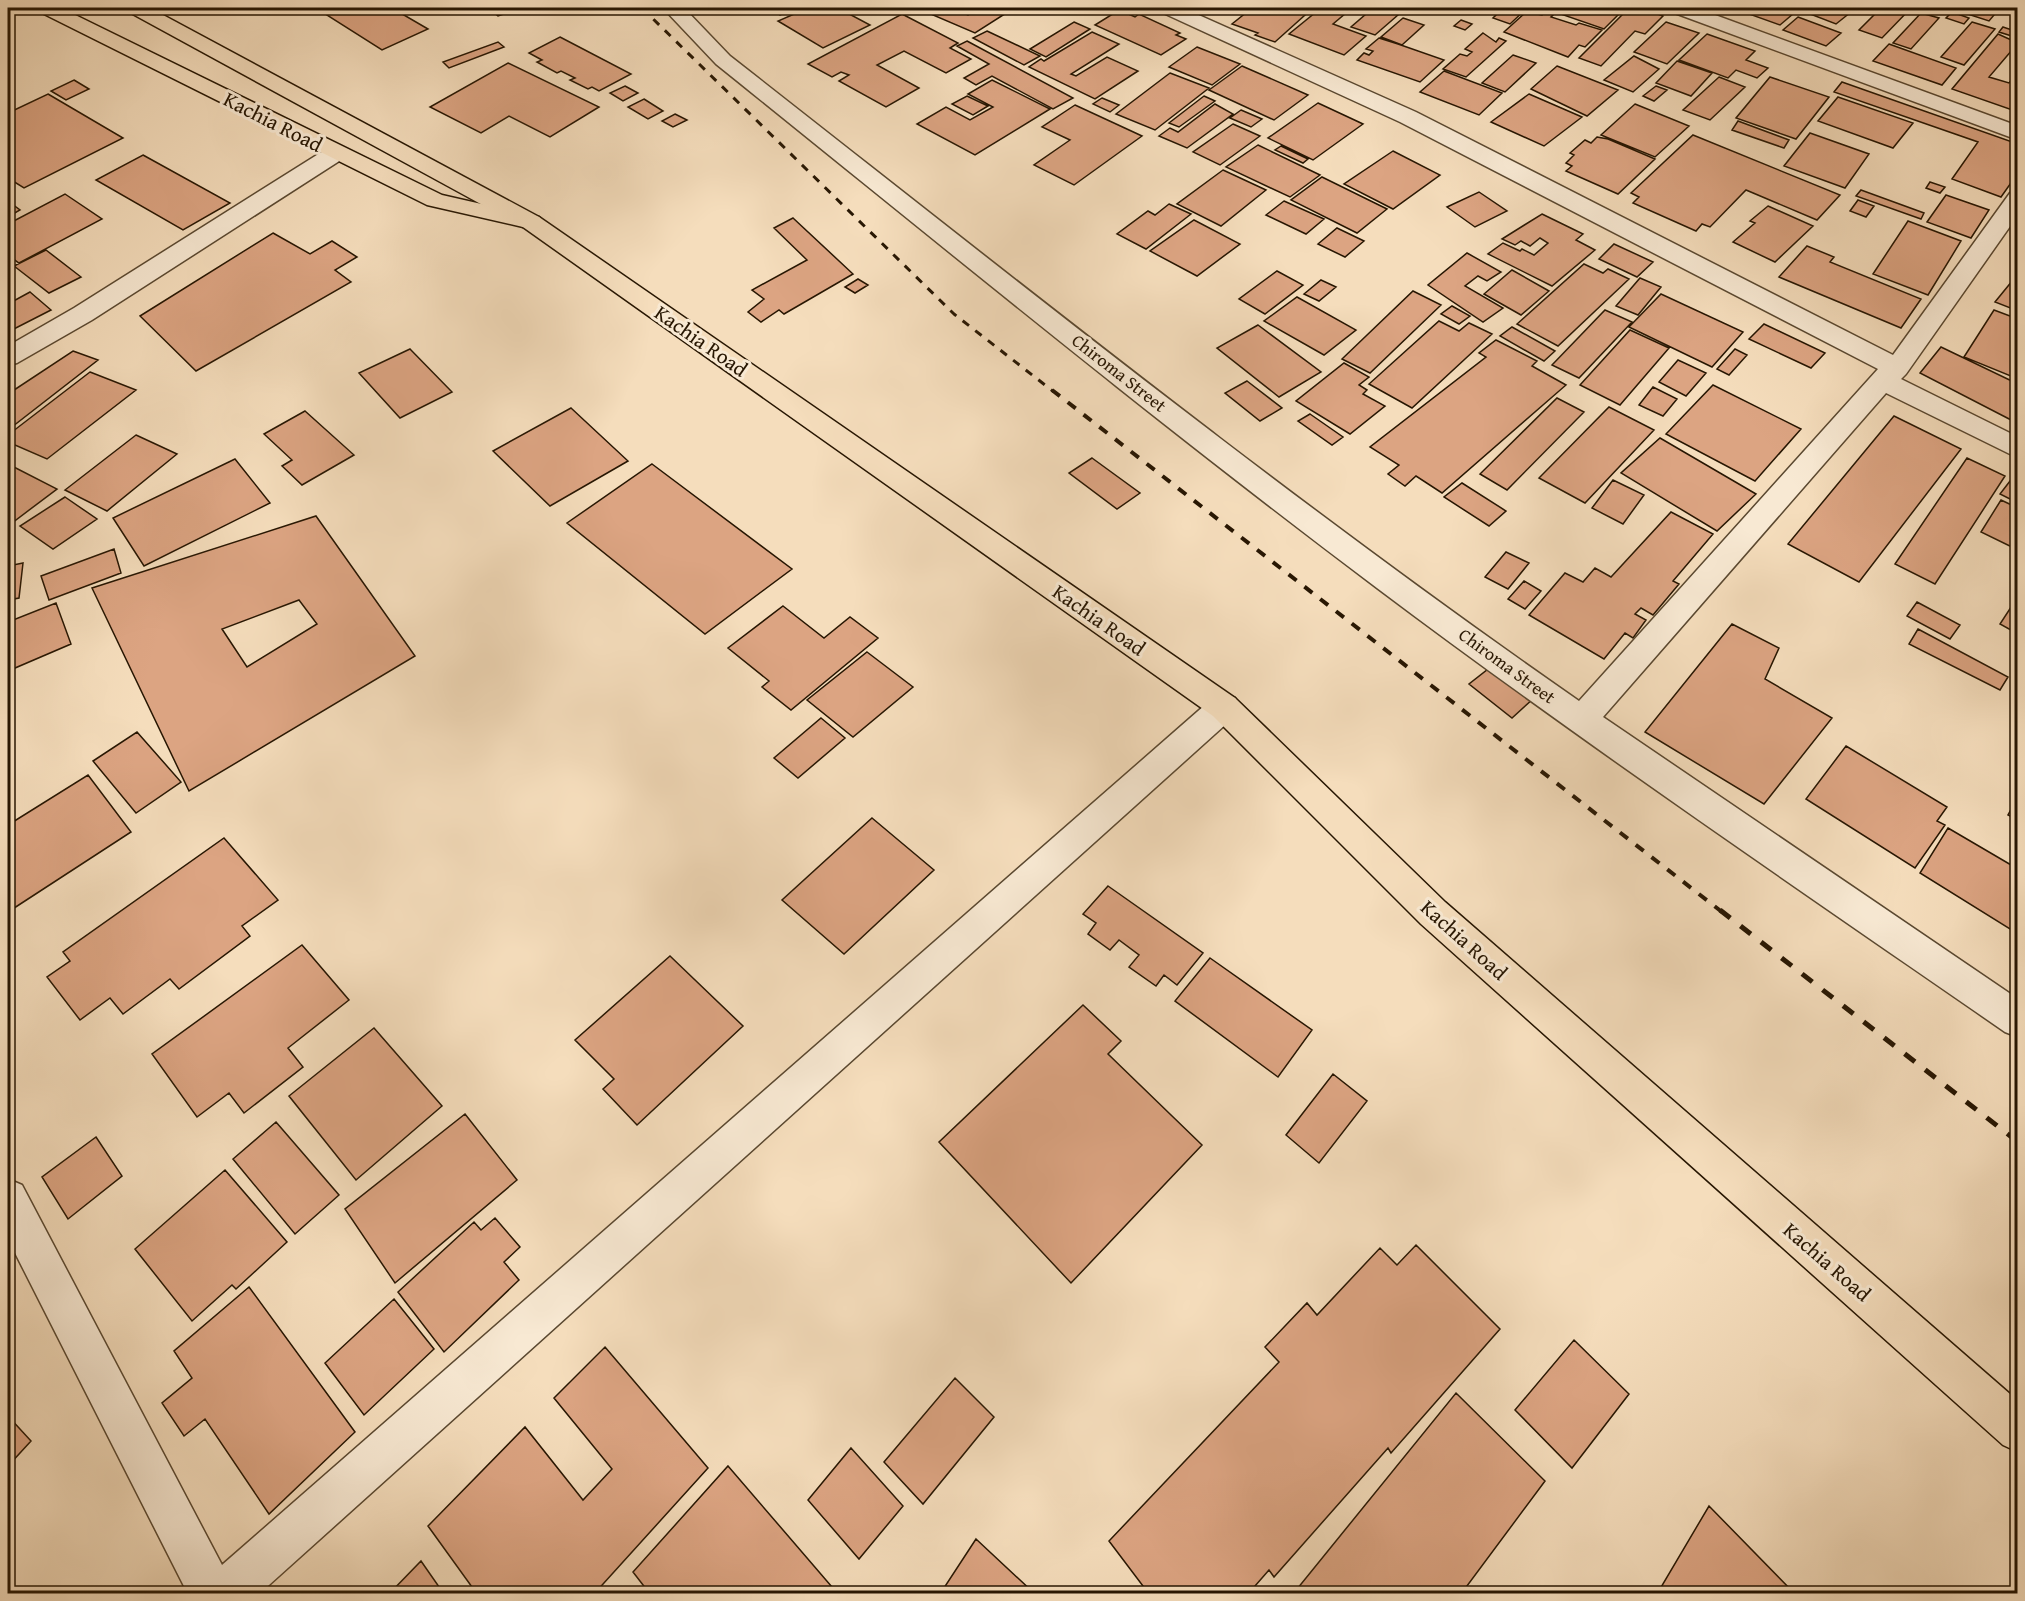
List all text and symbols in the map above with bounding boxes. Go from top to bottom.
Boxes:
street label: Kachia Road [218,83,329,160]
street label: Kachia Road [648,297,755,385]
street label: Chiroma Street [1066,327,1173,419]
street label: Kachia Road [1046,576,1153,664]
street label: Chiroma Street [1453,621,1562,710]
street label: Kachia Road [1414,892,1515,988]
street label: Kachia Road [1777,1215,1879,1309]

